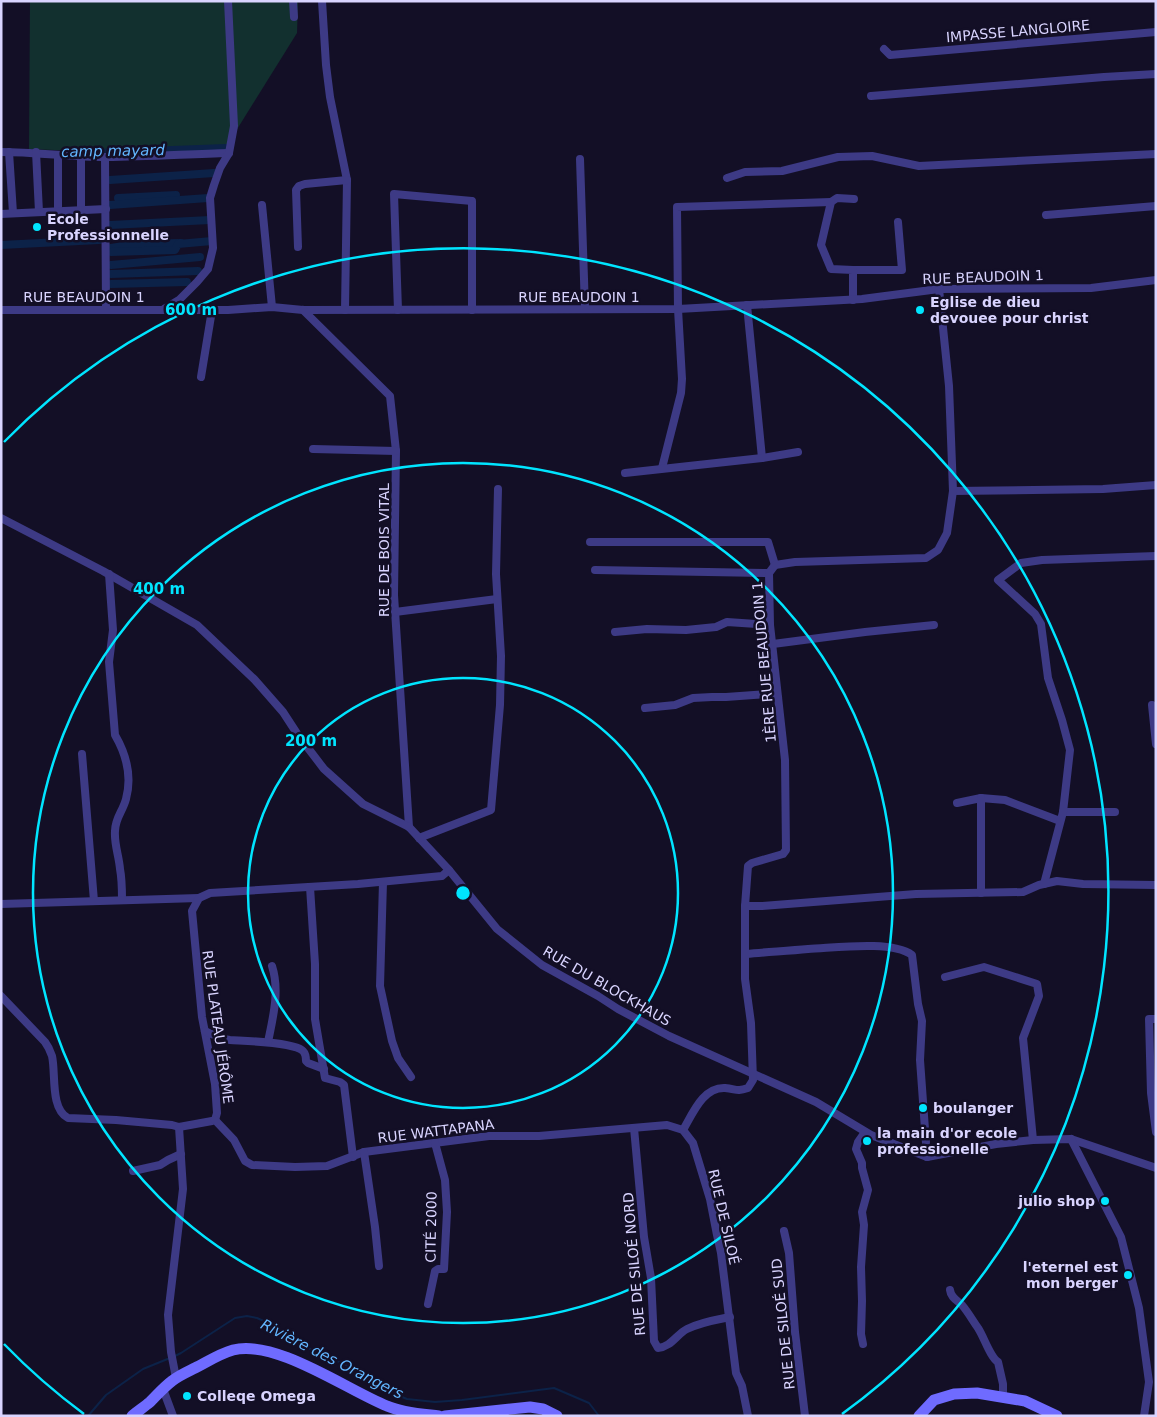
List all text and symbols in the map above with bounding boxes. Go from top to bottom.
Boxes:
street label: IMPASSE LANGLOIRE [945,17,1091,45]
water label: camp mayard [61,141,166,161]
place label: Ecole Professionnelle [47,211,169,243]
marker: Ecole Professionnelle [31,221,43,233]
street label: RUE BEAUDOIN 1 [922,267,1044,287]
street label: RUE BEAUDOIN 1 [23,289,145,305]
street label: RUE BEAUDOIN 1 [518,289,640,305]
place label: Eglise de dieu devouee pour christ [930,294,1089,326]
text: 600 m [165,301,217,319]
marker: Eglise de dieu devouee pour christ [914,304,926,316]
street label: RUE DE BOIS VITAL [376,483,392,617]
text: 400 m [133,580,185,598]
street label: 1ÈRE RUE BEAUDOIN 1 [749,581,779,743]
text: 200 m [285,732,337,750]
centre of rings [454,884,472,902]
street label: RUE DU BLOCKHAUS [540,943,674,1029]
street label: RUE PLATEAU JÉRÔME [199,949,238,1105]
place label: boulanger [933,1100,1013,1116]
marker: boulanger [917,1102,929,1114]
street label: RUE WATTAPANA [377,1116,496,1146]
place label: la main d'or ecole professionelle [877,1125,1017,1157]
marker: la main d'or ecole professionelle [861,1135,873,1147]
street label: RUE DE SILOÉ [705,1168,743,1266]
street label: CITÉ 2000 [422,1191,440,1263]
street label: RUE DE SILOÉ NORD [620,1192,648,1336]
place label: julio shop [1017,1193,1095,1209]
marker: julio shop [1099,1195,1111,1207]
street label: RUE DE SILOÉ SUD [768,1258,798,1390]
place label: l'eternel est mon berger [1023,1259,1118,1291]
marker: l'eternel est mon berger [1122,1269,1134,1281]
water label: Rivière des Orangers [258,1315,407,1403]
place label: Colleqe Omega [197,1388,316,1404]
marker: Colleqe Omega [181,1390,193,1402]

